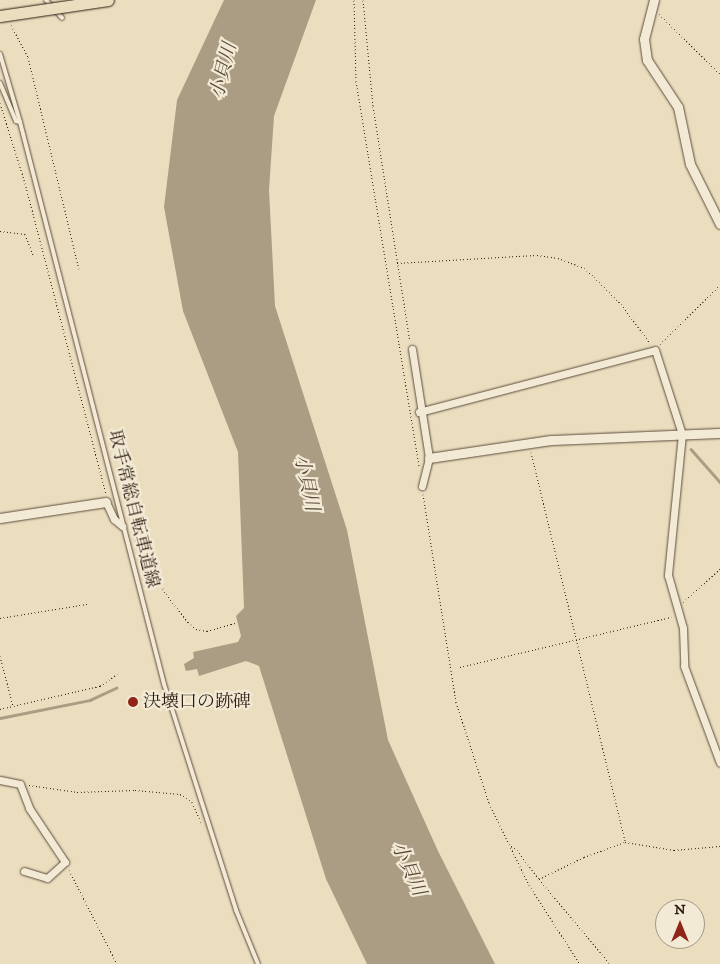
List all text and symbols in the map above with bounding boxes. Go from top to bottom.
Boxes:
water label: 小貝川 [206,41,242,101]
street label: 取手常総自転車道線 [103,428,163,590]
water label: 小貝川 [289,453,323,513]
place label: 決壊口の跡碑 [143,691,251,713]
marker: 決壊口の跡碑 [127,696,139,708]
water label: 小貝川 [386,838,430,900]
north arrow [655,899,705,949]
text: N [674,901,686,919]

